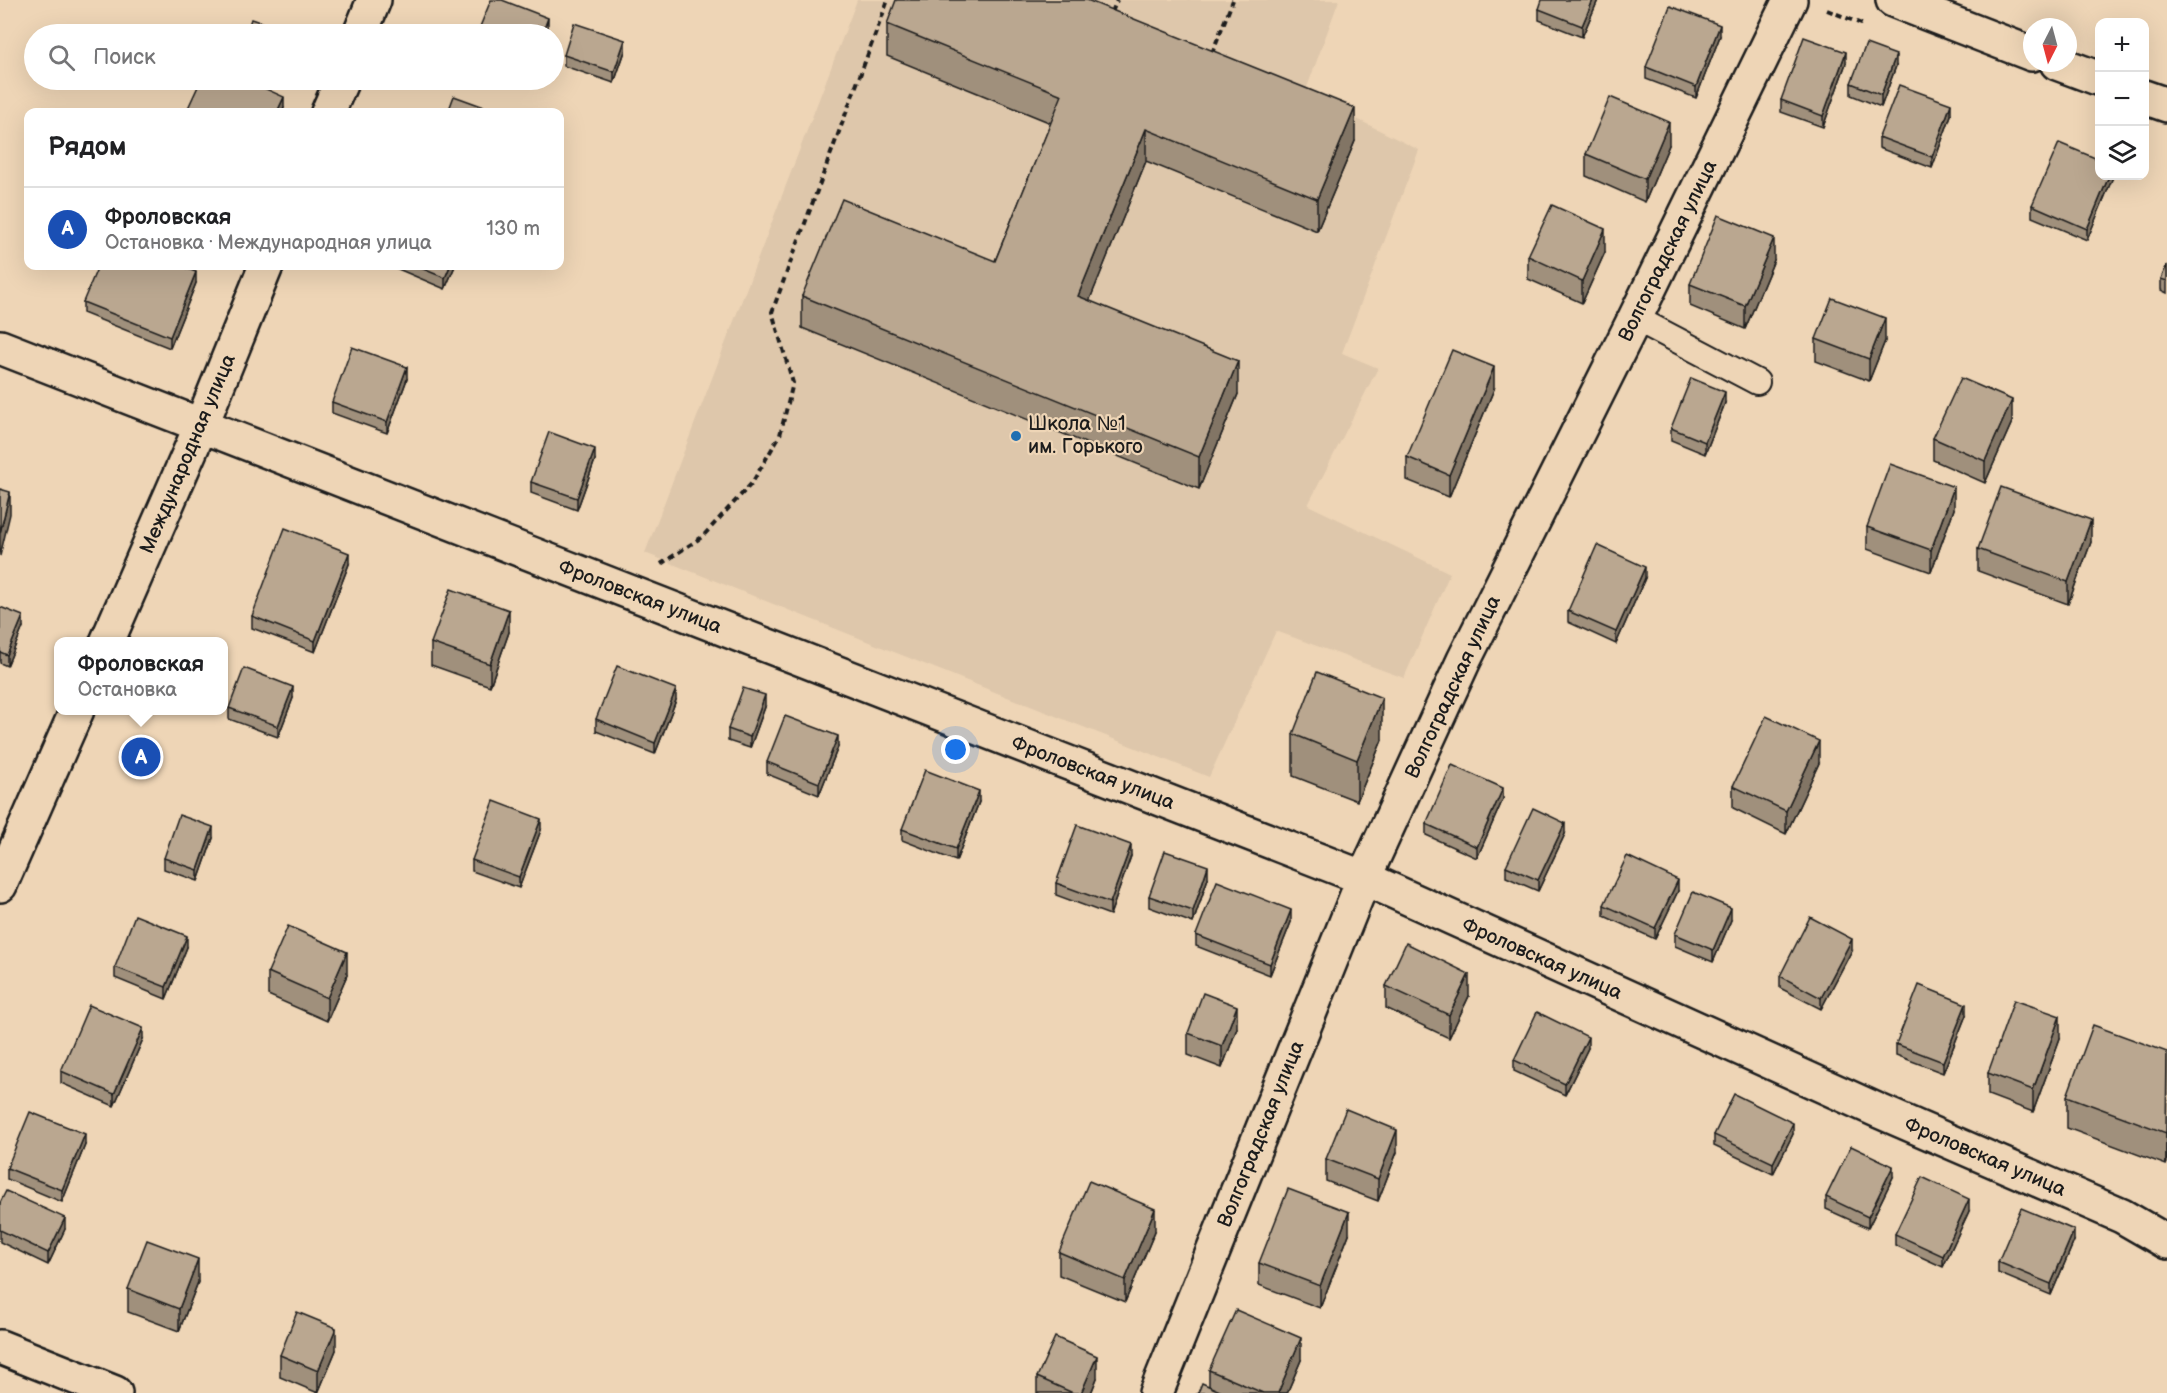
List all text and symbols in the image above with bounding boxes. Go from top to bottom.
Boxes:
north arrow [2023,18,2077,72]
map controls [2095,18,2149,180]
button: + [2095,18,2149,72]
search box [24,24,564,90]
icon: search [45,41,78,74]
text: Поиск [93,44,156,71]
button: − [2095,72,2149,126]
button: layers [2095,126,2149,180]
text: Рядом [48,132,126,163]
street label: Волгоградская улица [1614,156,1722,346]
text: Фроловская [105,204,231,231]
text: A [61,217,74,241]
text: 130 m [486,217,540,241]
text: Остановка · Международная улица [105,231,432,255]
street label: Международная улица [135,350,241,557]
place label: Школа №1 им. Горького [1028,412,1143,459]
marker: Школа №1 им. Горького [1009,429,1023,443]
street label: Фроловская улица [555,555,725,639]
street label: Волгоградская улица [1400,592,1506,782]
popup [54,637,228,715]
text: Фроловская [78,651,204,678]
text: Остановка [78,678,177,702]
street label: Фроловская улица [1008,731,1178,815]
pin: A [122,734,160,780]
your location [941,735,970,764]
street label: Фроловская улица [1458,913,1626,1005]
street label: Волгоградская улица [1213,1037,1309,1231]
street label: Фроловская улица [1901,1112,2069,1202]

